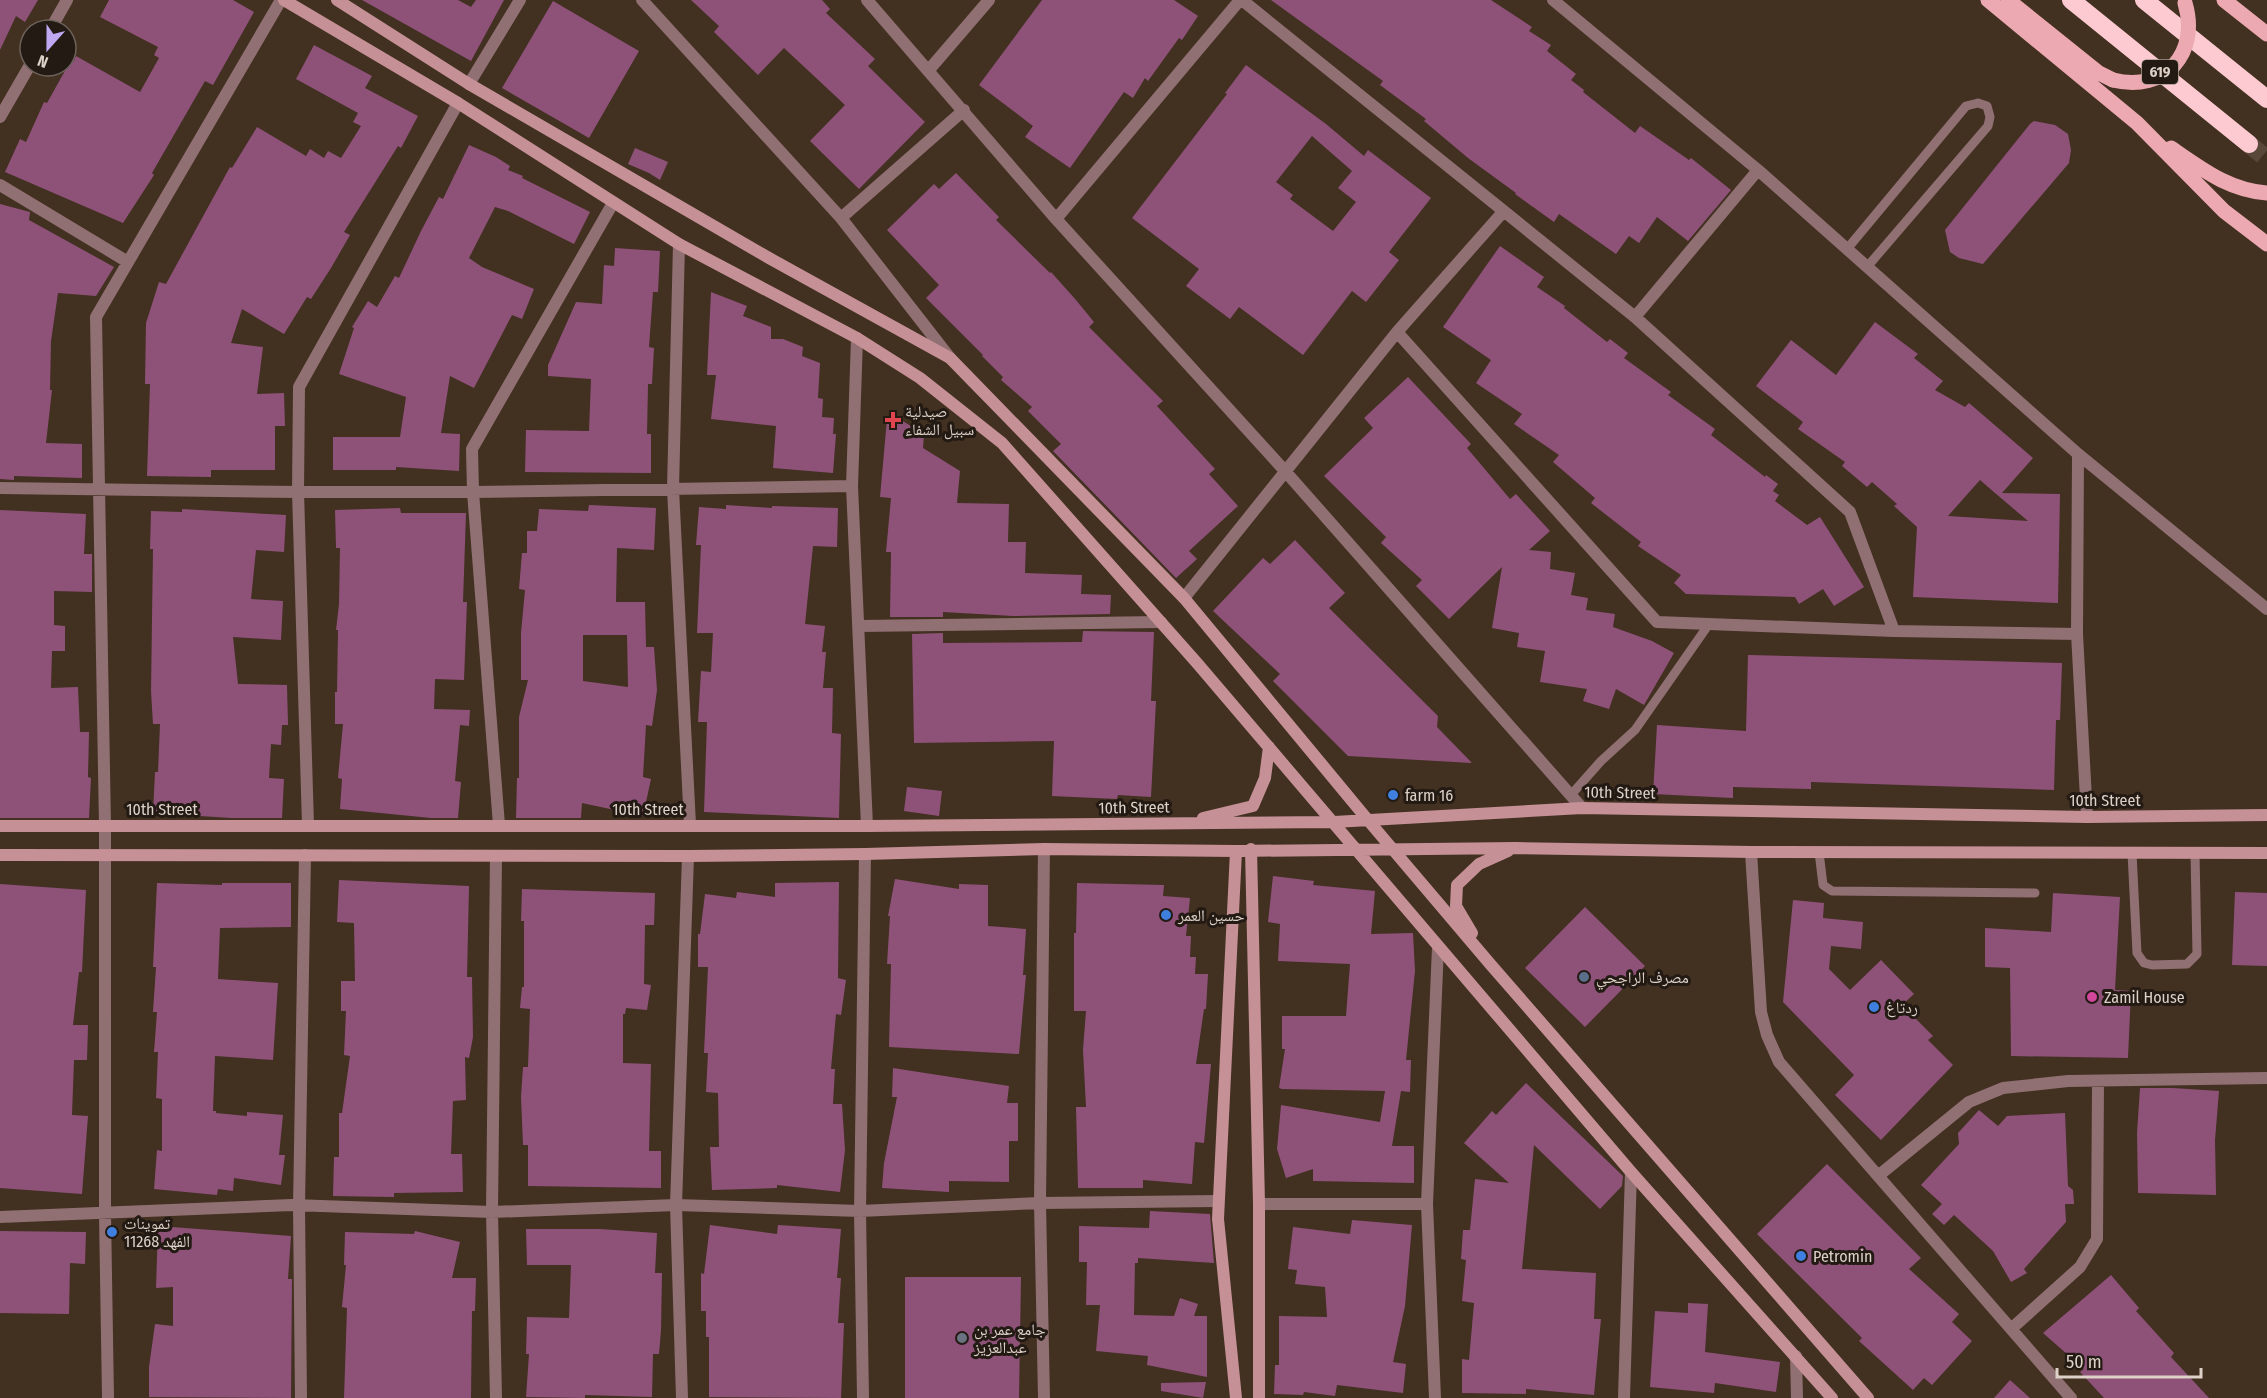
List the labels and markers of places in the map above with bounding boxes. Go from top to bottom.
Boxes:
place label: صيدلية سبيل الشفاء [905,402,974,440]
marker: صيدلية سبيل الشفاء [886,413,900,427]
place label: farm 16 [1405,786,1453,805]
marker: farm 16 [1386,788,1400,802]
place label: حسين العمر [1177,906,1245,926]
marker: حسين العمر [1159,908,1173,922]
place label: مصرف الراجحي [1596,968,1689,990]
marker: مصرف الراجحي [1577,970,1591,984]
place label: Zamil House [2104,988,2185,1007]
marker: Zamil House [2085,990,2099,1004]
place label: ردتاغ [1886,998,1918,1018]
marker: ردتاغ [1867,1000,1881,1014]
place label: تموينات الفهد 11268 [124,1214,190,1251]
marker: تموينات الفهد 11268 [105,1225,119,1239]
place label: Petromin [1813,1247,1872,1266]
marker: Petromin [1794,1249,1808,1263]
place label: جامع عمر بن عبدالعزيز [973,1320,1046,1357]
marker: جامع عمر بن عبدالعزيز [955,1331,969,1345]

